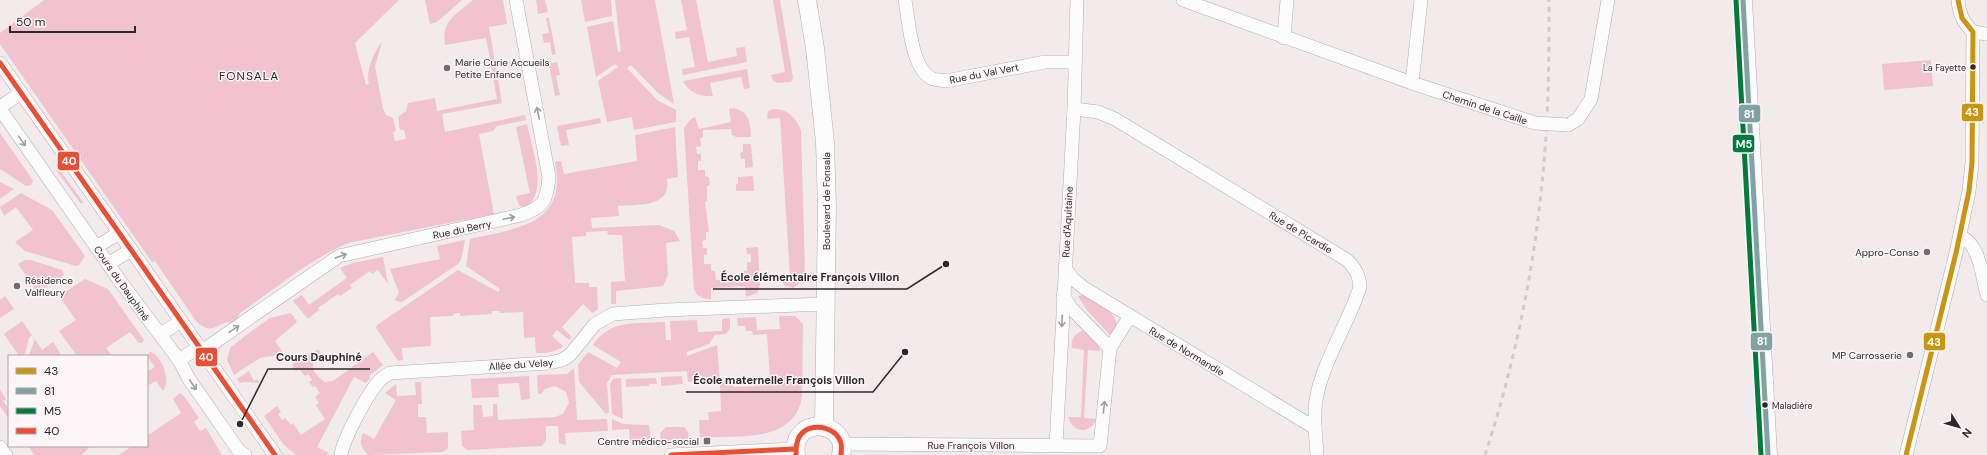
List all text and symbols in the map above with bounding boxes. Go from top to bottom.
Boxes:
scale bar [10,8,135,34]
text: 50 m [16,14,45,30]
place label: Marie Curie Accueils Petite Enfance [455,56,550,81]
street label: Rue du Val Vert [948,60,1020,87]
place label: La Fayette [1923,62,1966,74]
marker: La Fayette [1968,62,1978,72]
marker: Marie Curie Accueils Petite Enfance [442,63,452,73]
district label: FONSALA [219,68,279,84]
street label: Chemin de la Caille [1441,88,1529,127]
line badge: 43 [1961,103,1984,122]
line badge: 81 [1738,104,1761,123]
text: 43 [1965,105,1979,119]
one-way arrow [533,107,541,120]
text: 81 [1744,107,1754,121]
line badge: M5 [1732,134,1755,153]
one-way arrow [18,135,26,146]
text: M5 [1736,137,1752,151]
line badge: 40 [57,151,80,171]
street label: Boulevard de Fonsala [820,152,833,250]
text: 40 [62,154,77,168]
street label: Rue d'Aquitaine [1059,186,1076,258]
street label: Rue de Picardie [1267,208,1335,257]
one-way arrow [502,214,515,222]
street label: Rue du Berry [432,217,493,242]
street label: Cours du Dauphiné [91,243,153,324]
place label: Appro-Conso [1855,246,1919,259]
marker: Appro-Conso [1922,247,1932,257]
one-way arrow [335,252,347,260]
callout: École élémentaire François Villon [713,266,907,289]
text: École élémentaire François Villon [721,270,899,284]
place label: Résidence Valfleury [25,274,73,299]
marker: Résidence Valfleury [12,281,22,291]
one-way arrow [1058,314,1065,327]
street label: Rue de Normandie [1147,324,1227,379]
one-way arrow [228,325,239,333]
line badge: 81 [1750,332,1773,351]
line badge: 43 [1923,332,1946,351]
text: 81 [1757,334,1767,348]
text: 43 [1927,335,1941,349]
callout: Cours Dauphiné [268,346,370,369]
line badge: 40 [195,347,218,367]
place label: MP Carrosserie [1832,349,1902,362]
text: 40 [199,350,214,364]
text: Cours Dauphiné [276,350,362,364]
marker: MP Carrosserie [1905,350,1915,360]
legend [8,355,148,447]
street label: Allée du Velay [488,356,554,373]
text: 43 [44,363,58,379]
callout: École maternelle François Villon [686,369,873,392]
text: École maternelle François Villon [693,373,865,387]
one-way arrow [189,379,197,390]
text: 81 [44,383,55,399]
marker: Maladière [1760,400,1770,410]
place label: Maladière [1772,400,1813,412]
one-way arrow [1101,401,1108,414]
text: M5 [44,403,61,419]
north arrow [1939,407,1979,447]
text: 40 [44,423,60,439]
text: N [1959,426,1975,440]
place label: Centre médico-social [598,435,699,448]
marker: Centre médico-social [702,436,712,446]
street label: Rue François Villon [927,439,1015,452]

